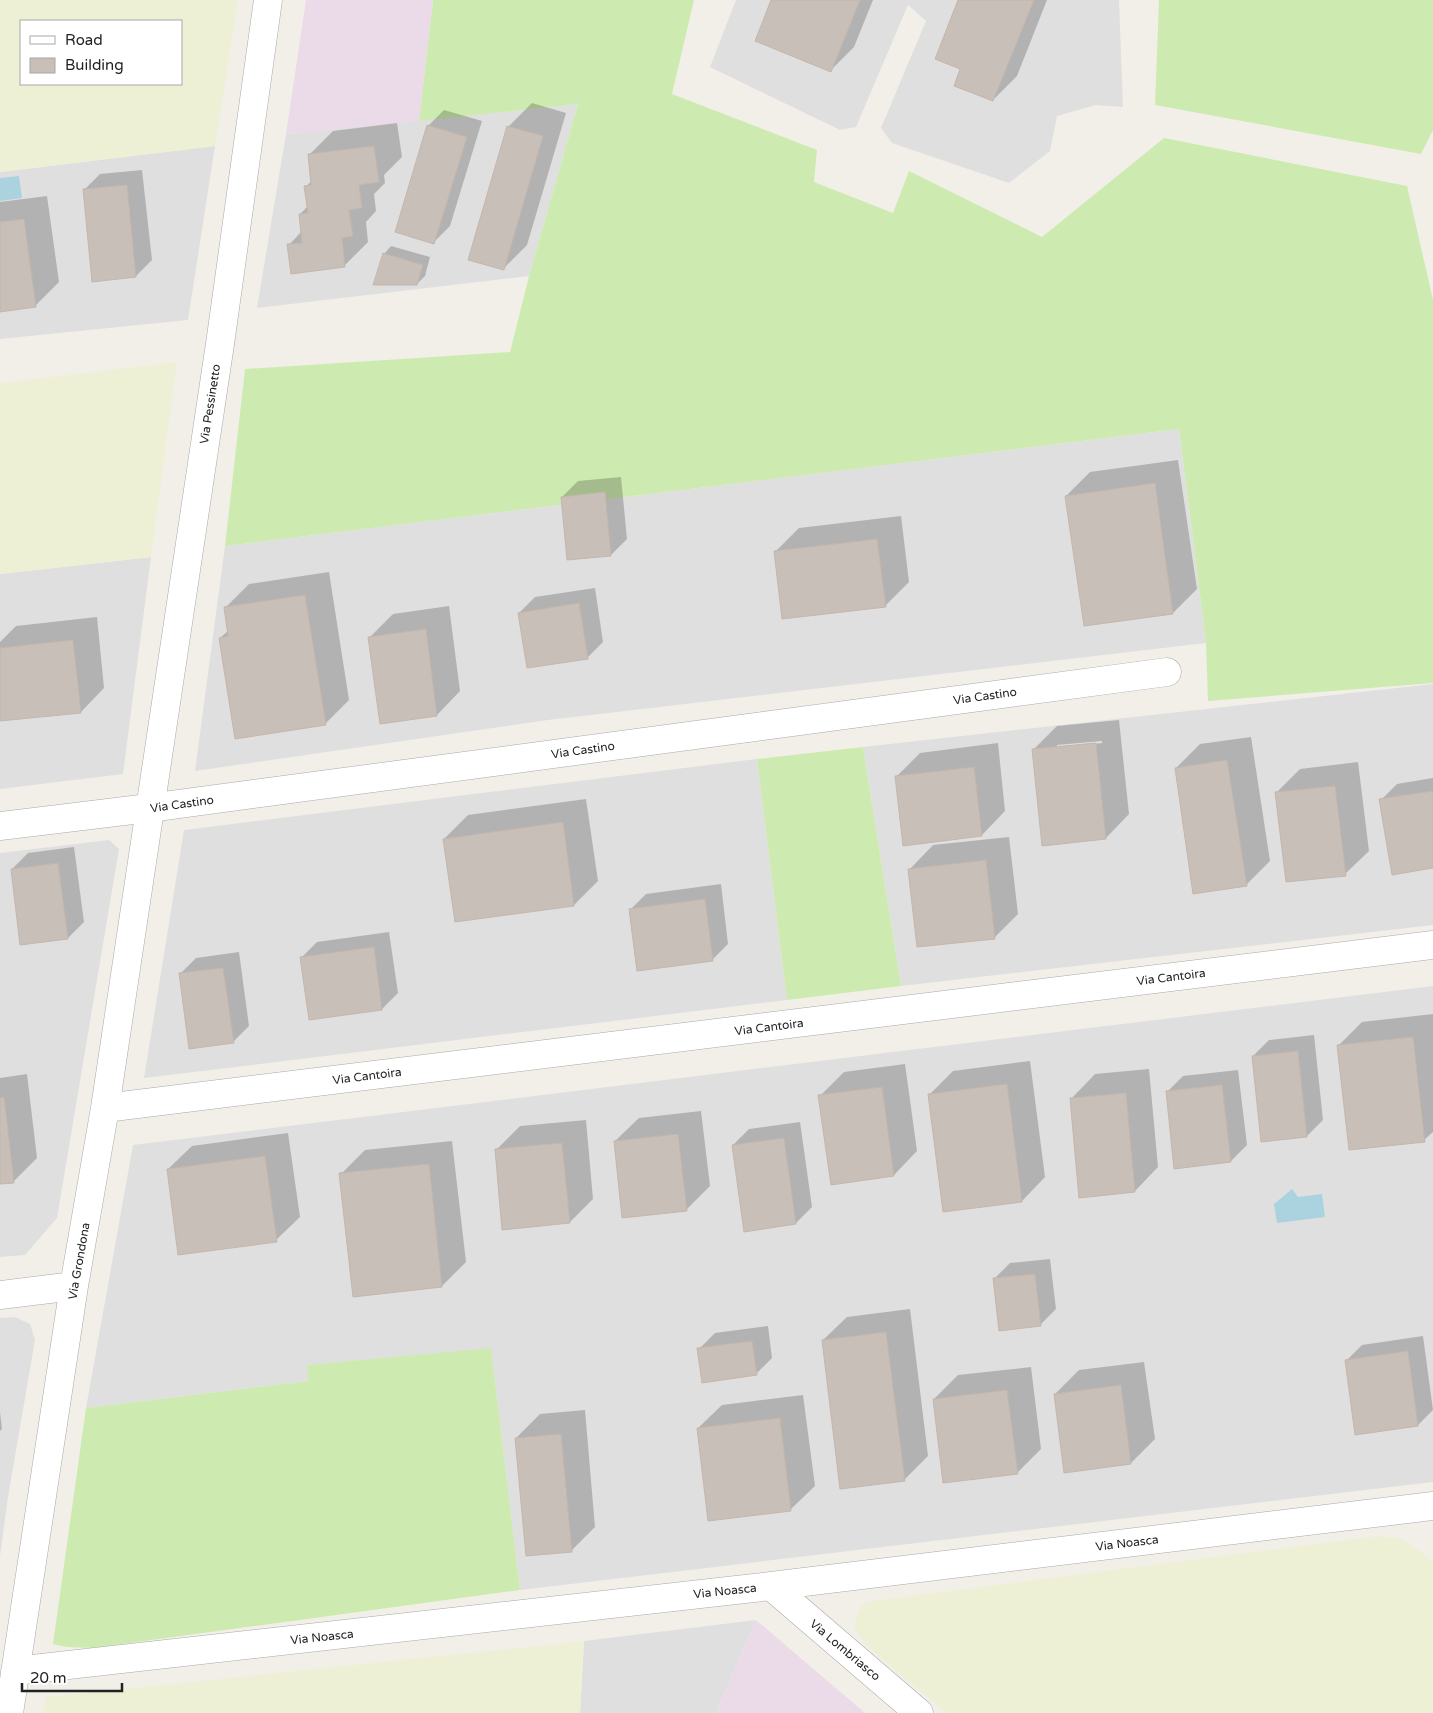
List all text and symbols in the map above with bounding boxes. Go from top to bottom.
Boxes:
legend [20,20,182,85]
text: Road [65,31,103,49]
text: Building [65,56,124,74]
street label: Via Pessinetto [197,363,223,445]
street label: Via Castino [952,685,1018,707]
street label: Via Castino [550,739,616,761]
street label: Via Castino [149,793,215,815]
street label: Via Cantoira [1136,966,1206,988]
street label: Via Cantoira [734,1016,804,1038]
street label: Via Cantoira [332,1065,402,1087]
street label: Via Grondona [65,1221,93,1301]
street label: Via Noasca [1095,1532,1159,1554]
street label: Via Noasca [693,1581,757,1601]
street label: Via Lombriasco [807,1616,883,1684]
street label: Via Noasca [290,1627,354,1647]
scale bar [22,1660,122,1692]
text: 20 m [30,1669,67,1687]

